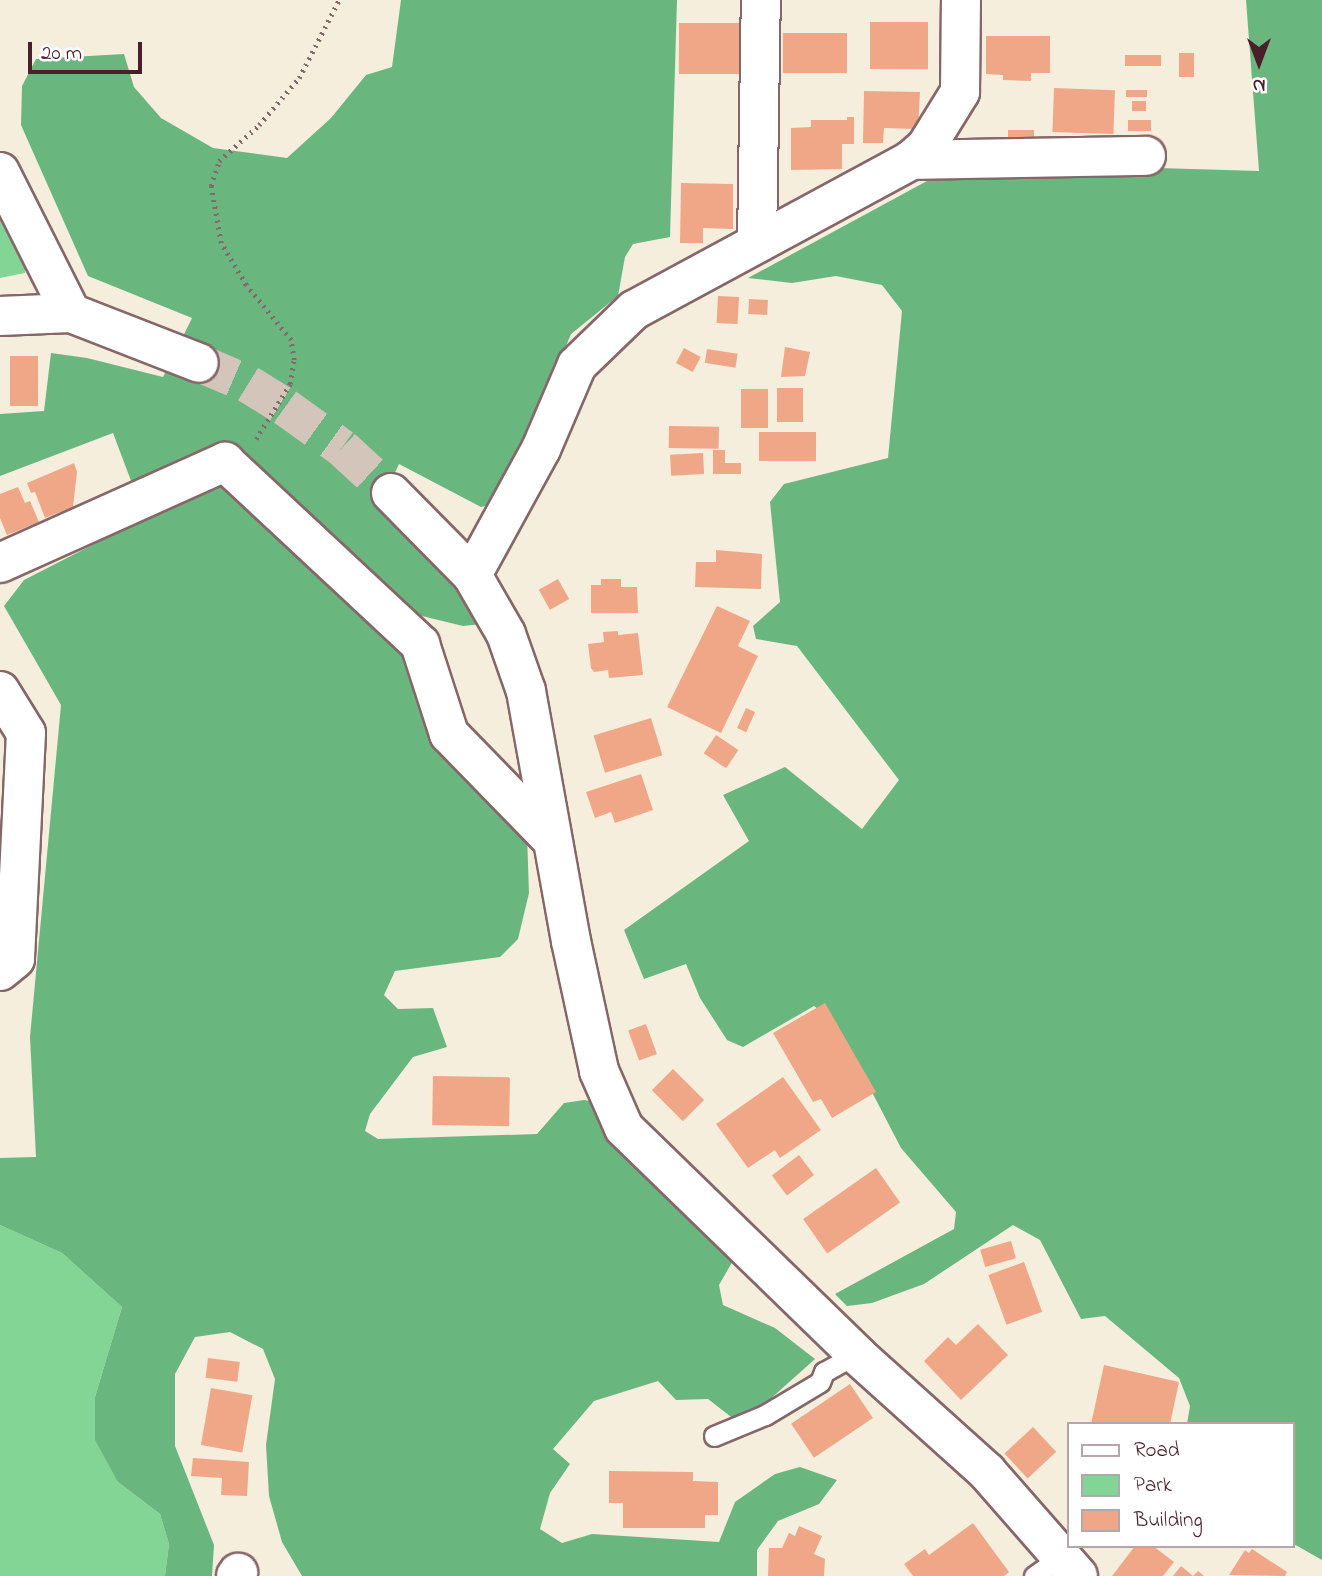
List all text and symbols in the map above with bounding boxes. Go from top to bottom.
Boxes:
scale bar [32,28,145,72]
north arrow [1224,28,1294,98]
text: 20 m [41,39,82,69]
text: N [1253,71,1265,98]
legend [1066,1422,1294,1548]
text: Road [1134,1436,1180,1466]
text: Park [1134,1471,1172,1501]
text: Building [1134,1506,1203,1536]

